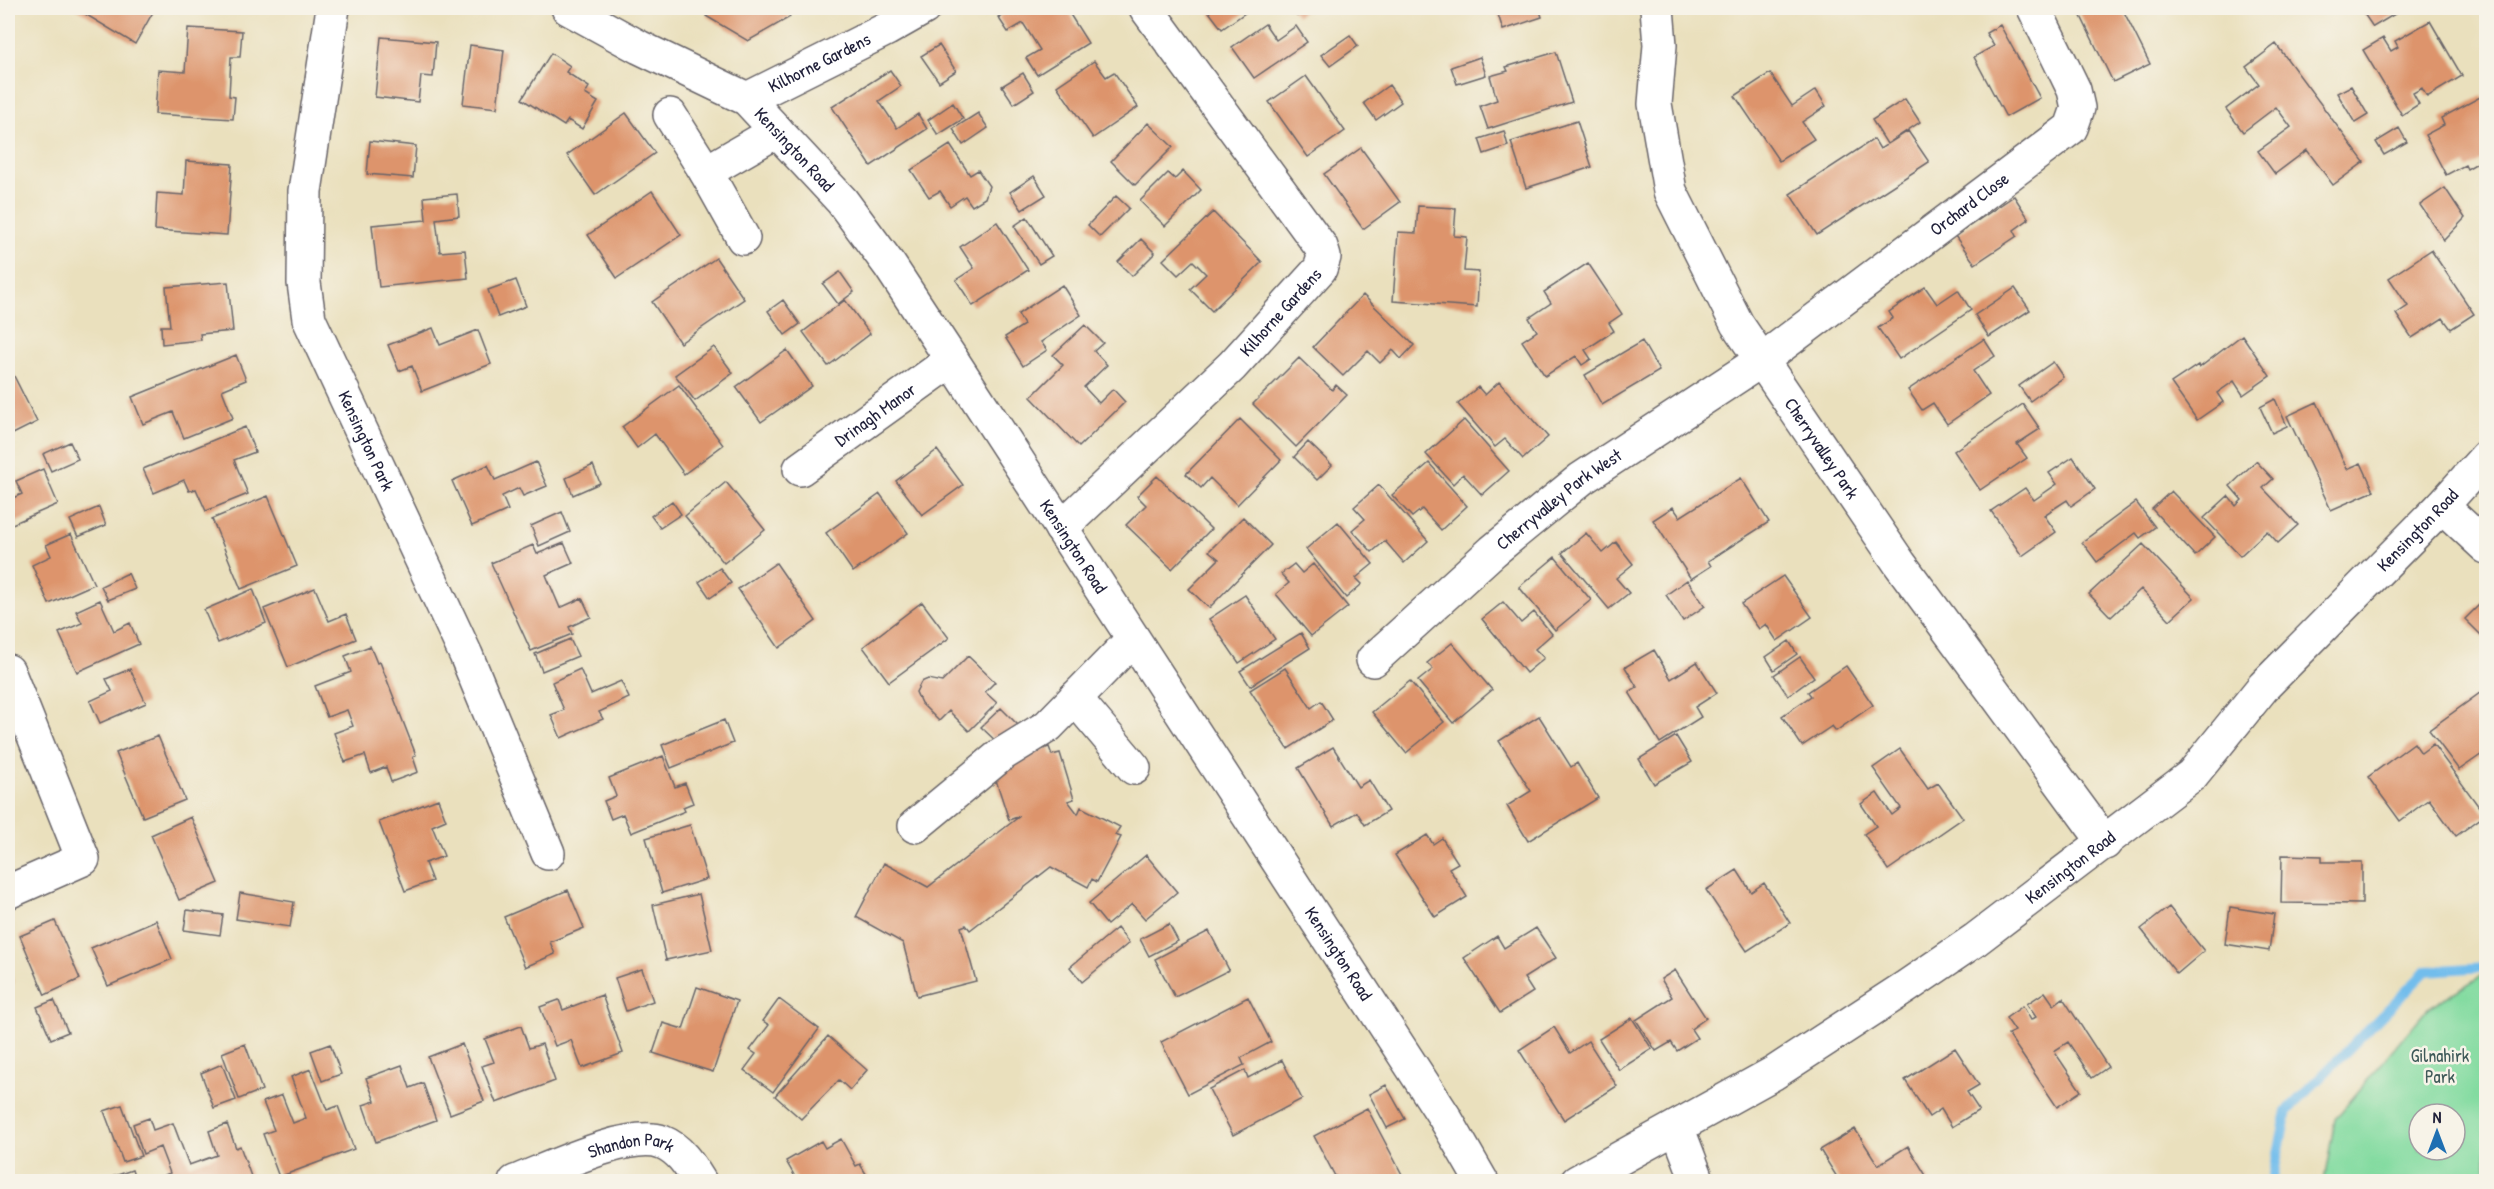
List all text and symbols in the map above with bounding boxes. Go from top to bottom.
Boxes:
street label: Kilhorne Gardens [764,26,875,98]
street label: Kensington Road [749,102,840,197]
street label: Orchard Close [1925,166,2014,242]
street label: Kilhorne Gardens [1234,262,1327,362]
street label: Drinagh Manor [830,377,921,452]
street label: Kensington Park [332,387,401,495]
street label: Cherryvalley Park [1779,393,1866,504]
street label: Cherryvalley Park West [1491,442,1627,556]
street label: Kensington Road [2371,483,2464,577]
street label: Kensington Road [1034,494,1113,598]
street label: Kensington Road [2020,825,2120,909]
street label: Kensington Road [1299,902,1378,1005]
park label: Gilnahirk Park [2411,1043,2470,1089]
north arrow [2407,1102,2467,1162]
text: N [2433,1106,2442,1128]
street label: Shandon Park [584,1127,680,1164]

